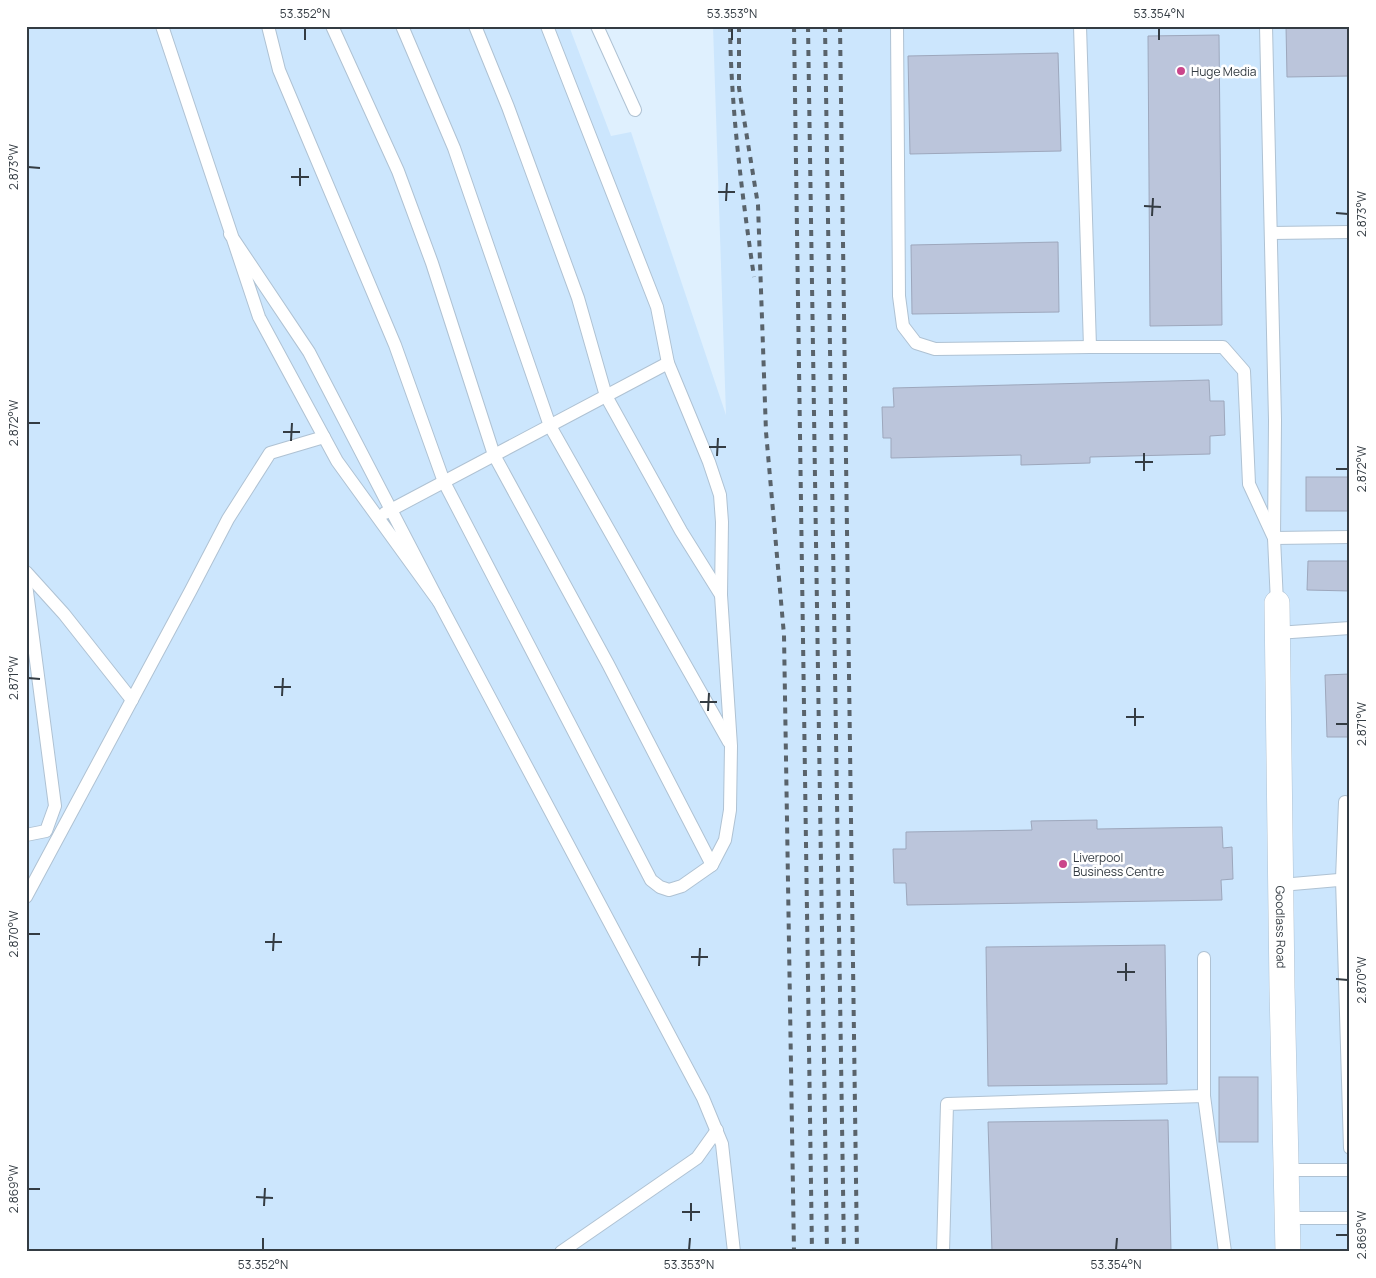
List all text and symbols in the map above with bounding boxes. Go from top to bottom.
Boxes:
text: 53.352°N [280,5,330,22]
text: 53.353°N [707,5,757,22]
text: 53.354°N [1134,5,1184,22]
place label: Huge Media [1191,63,1257,80]
marker: Huge Media [1175,65,1187,77]
text: 2.873°W [5,143,22,190]
text: 2.873°W [1353,190,1370,237]
text: 2.872°W [5,399,22,446]
text: 2.872°W [1353,445,1370,492]
text: 2.871°W [5,655,22,700]
text: 2.871°W [1353,701,1370,746]
place label: Liverpool Business Centre [1073,849,1164,880]
marker: Liverpool Business Centre [1057,858,1069,870]
street label: Goodlass Road [1272,885,1290,968]
text: 2.870°W [5,910,22,957]
text: 2.870°W [1353,956,1370,1003]
text: 2.869°W [5,1164,22,1213]
text: 2.869°W [1353,1210,1370,1259]
text: 53.352°N [238,1256,288,1273]
text: 53.353°N [664,1256,714,1273]
text: 53.354°N [1091,1256,1141,1273]

